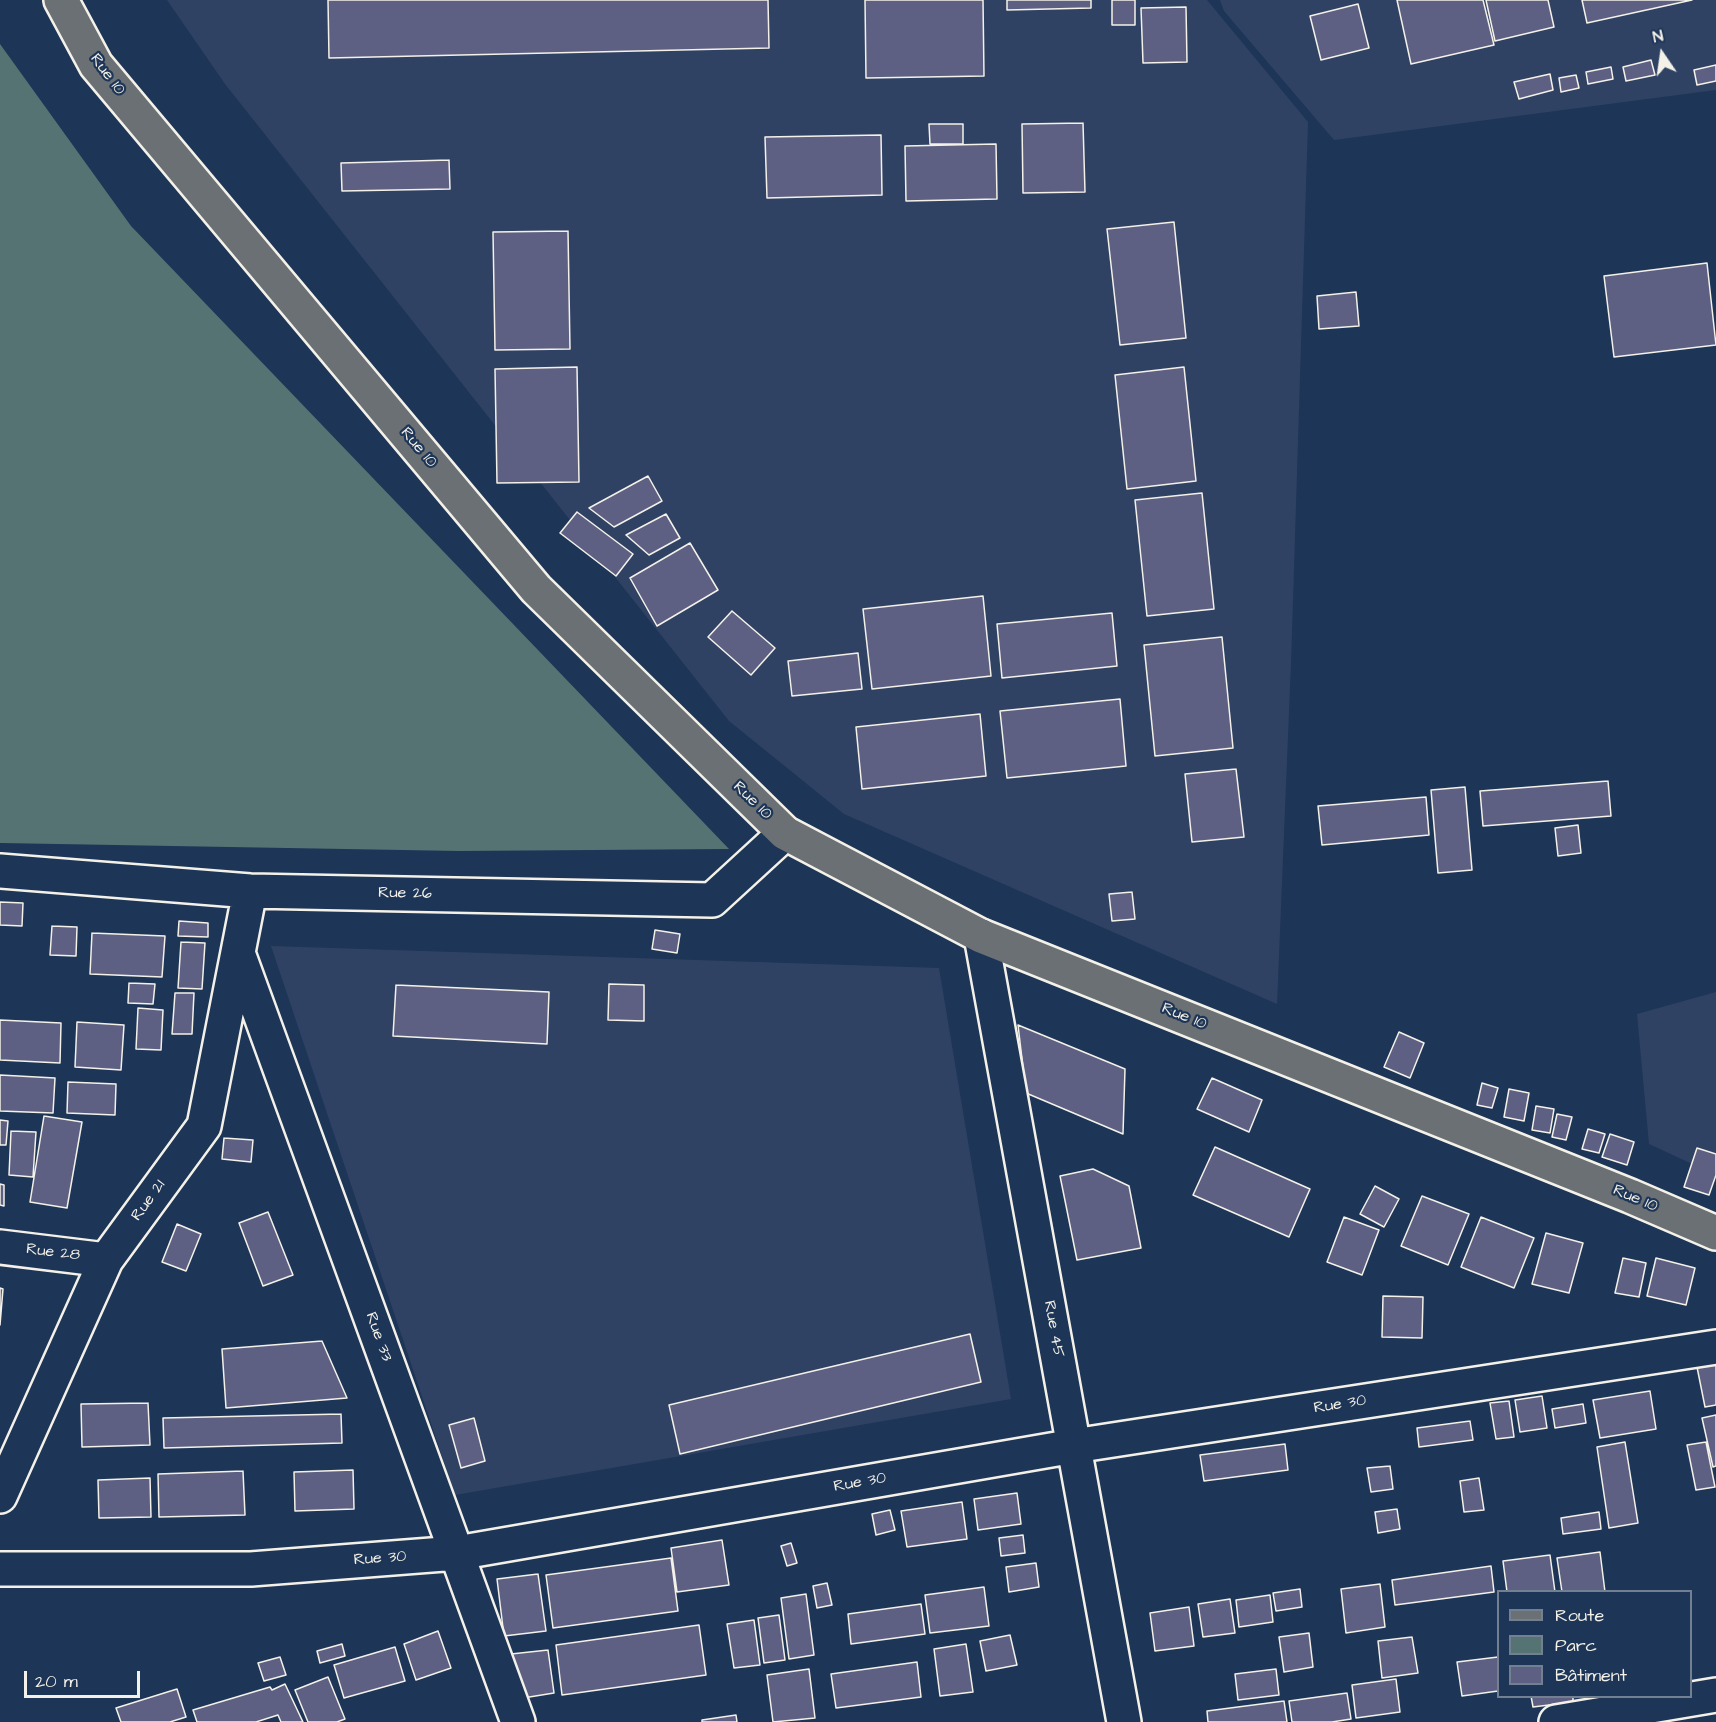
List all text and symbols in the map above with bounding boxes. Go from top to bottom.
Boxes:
north arrow [1632,24,1692,84]
text: N [1651,25,1665,48]
street label: Rue 10 [85,51,129,99]
street label: Rue 10 [396,424,440,472]
street label: Rue 10 [729,778,775,824]
street label: Rue 26 [378,884,432,904]
street label: Rue 10 [1159,999,1209,1035]
street label: Rue 21 [128,1177,170,1225]
street label: Rue 10 [1610,1181,1660,1217]
street label: Rue 28 [25,1240,81,1266]
street label: Rue 45 [1039,1299,1067,1359]
street label: Rue 33 [360,1310,396,1364]
street label: Rue 30 [1312,1391,1368,1419]
street label: Rue 30 [832,1469,888,1497]
street label: Rue 30 [353,1548,407,1570]
legend [1497,1590,1692,1698]
text: Route [1555,1603,1604,1628]
text: Parc [1555,1633,1597,1658]
scale bar [27,1659,142,1697]
text: Bâtiment [1555,1663,1627,1688]
text: 20 m [35,1669,78,1694]

